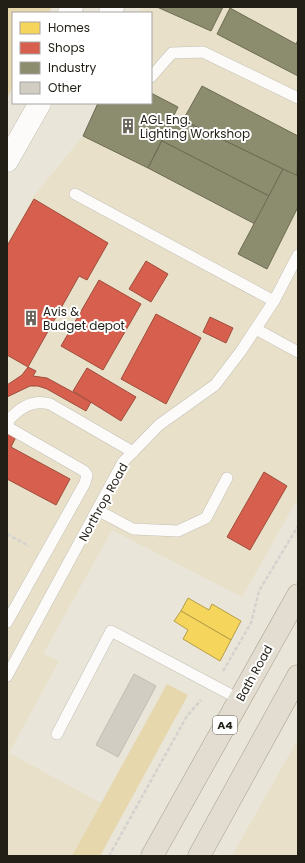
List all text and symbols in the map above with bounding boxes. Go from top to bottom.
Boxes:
legend [12,12,152,104]
text: Homes [48,19,90,36]
text: Shops [48,39,85,56]
text: Industry [48,59,97,76]
text: Other [48,79,82,96]
place label: AGL Eng. Lighting Workshop [140,111,250,142]
building icon: AGL Eng. Lighting Workshop [119,117,137,135]
place label: Avis & Budget depot [43,303,125,334]
building icon: Avis & Budget depot [22,309,40,327]
street label: Northrop Road [74,460,132,544]
street label: Bath Road [232,642,276,704]
road number: A4 [213,716,237,734]

